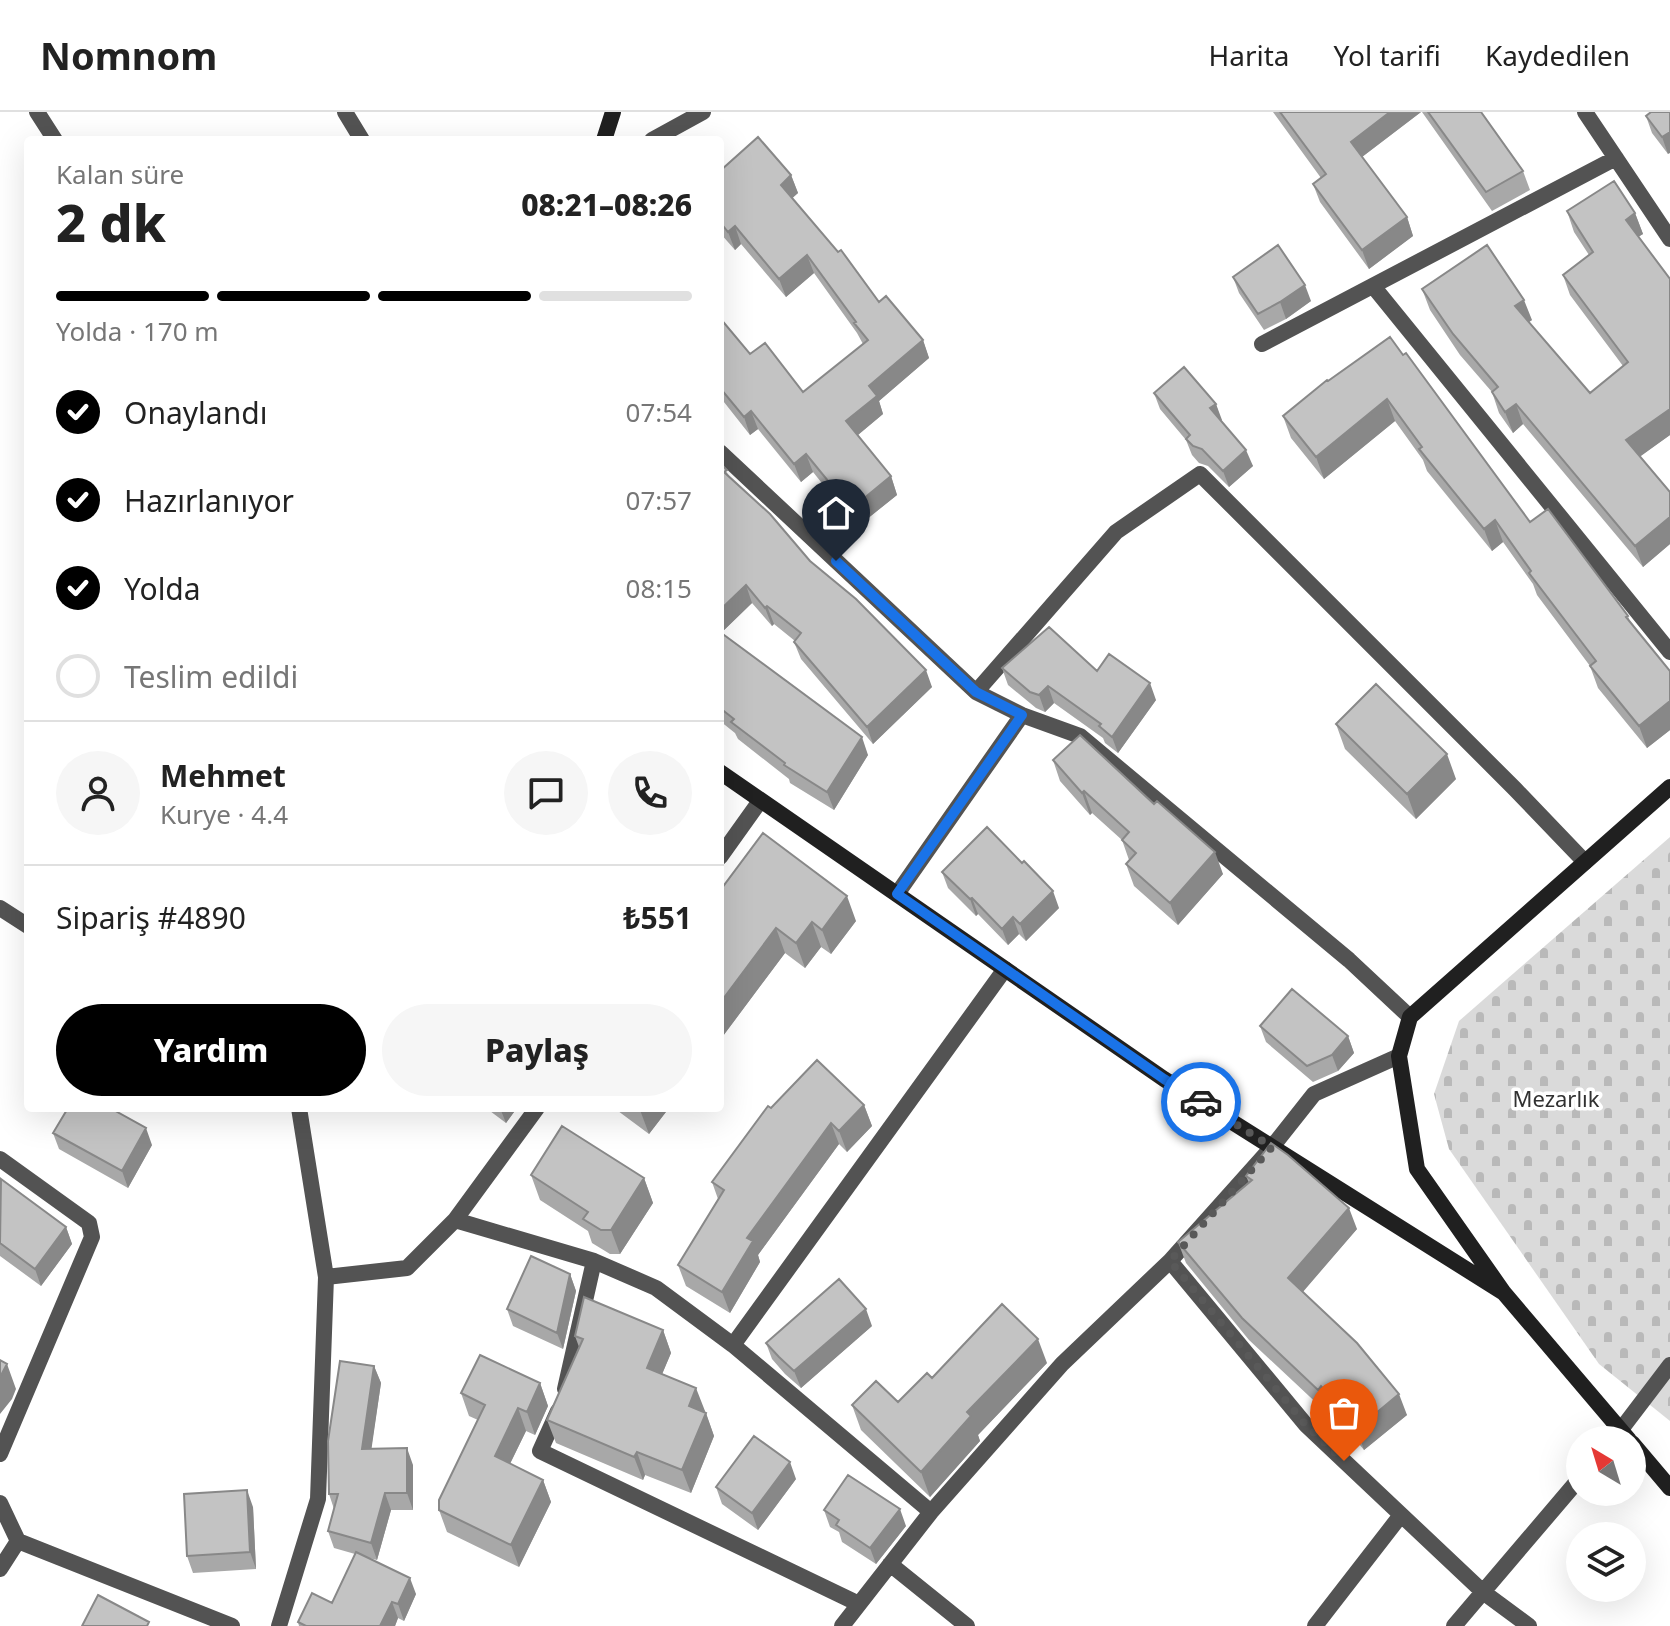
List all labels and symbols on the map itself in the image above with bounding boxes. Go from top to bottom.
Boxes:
pin [802,479,870,561]
courier [1161,1062,1241,1142]
park label: Mezarlık [1512,1083,1600,1113]
pin [1310,1379,1378,1461]
north arrow [1566,1426,1646,1506]

